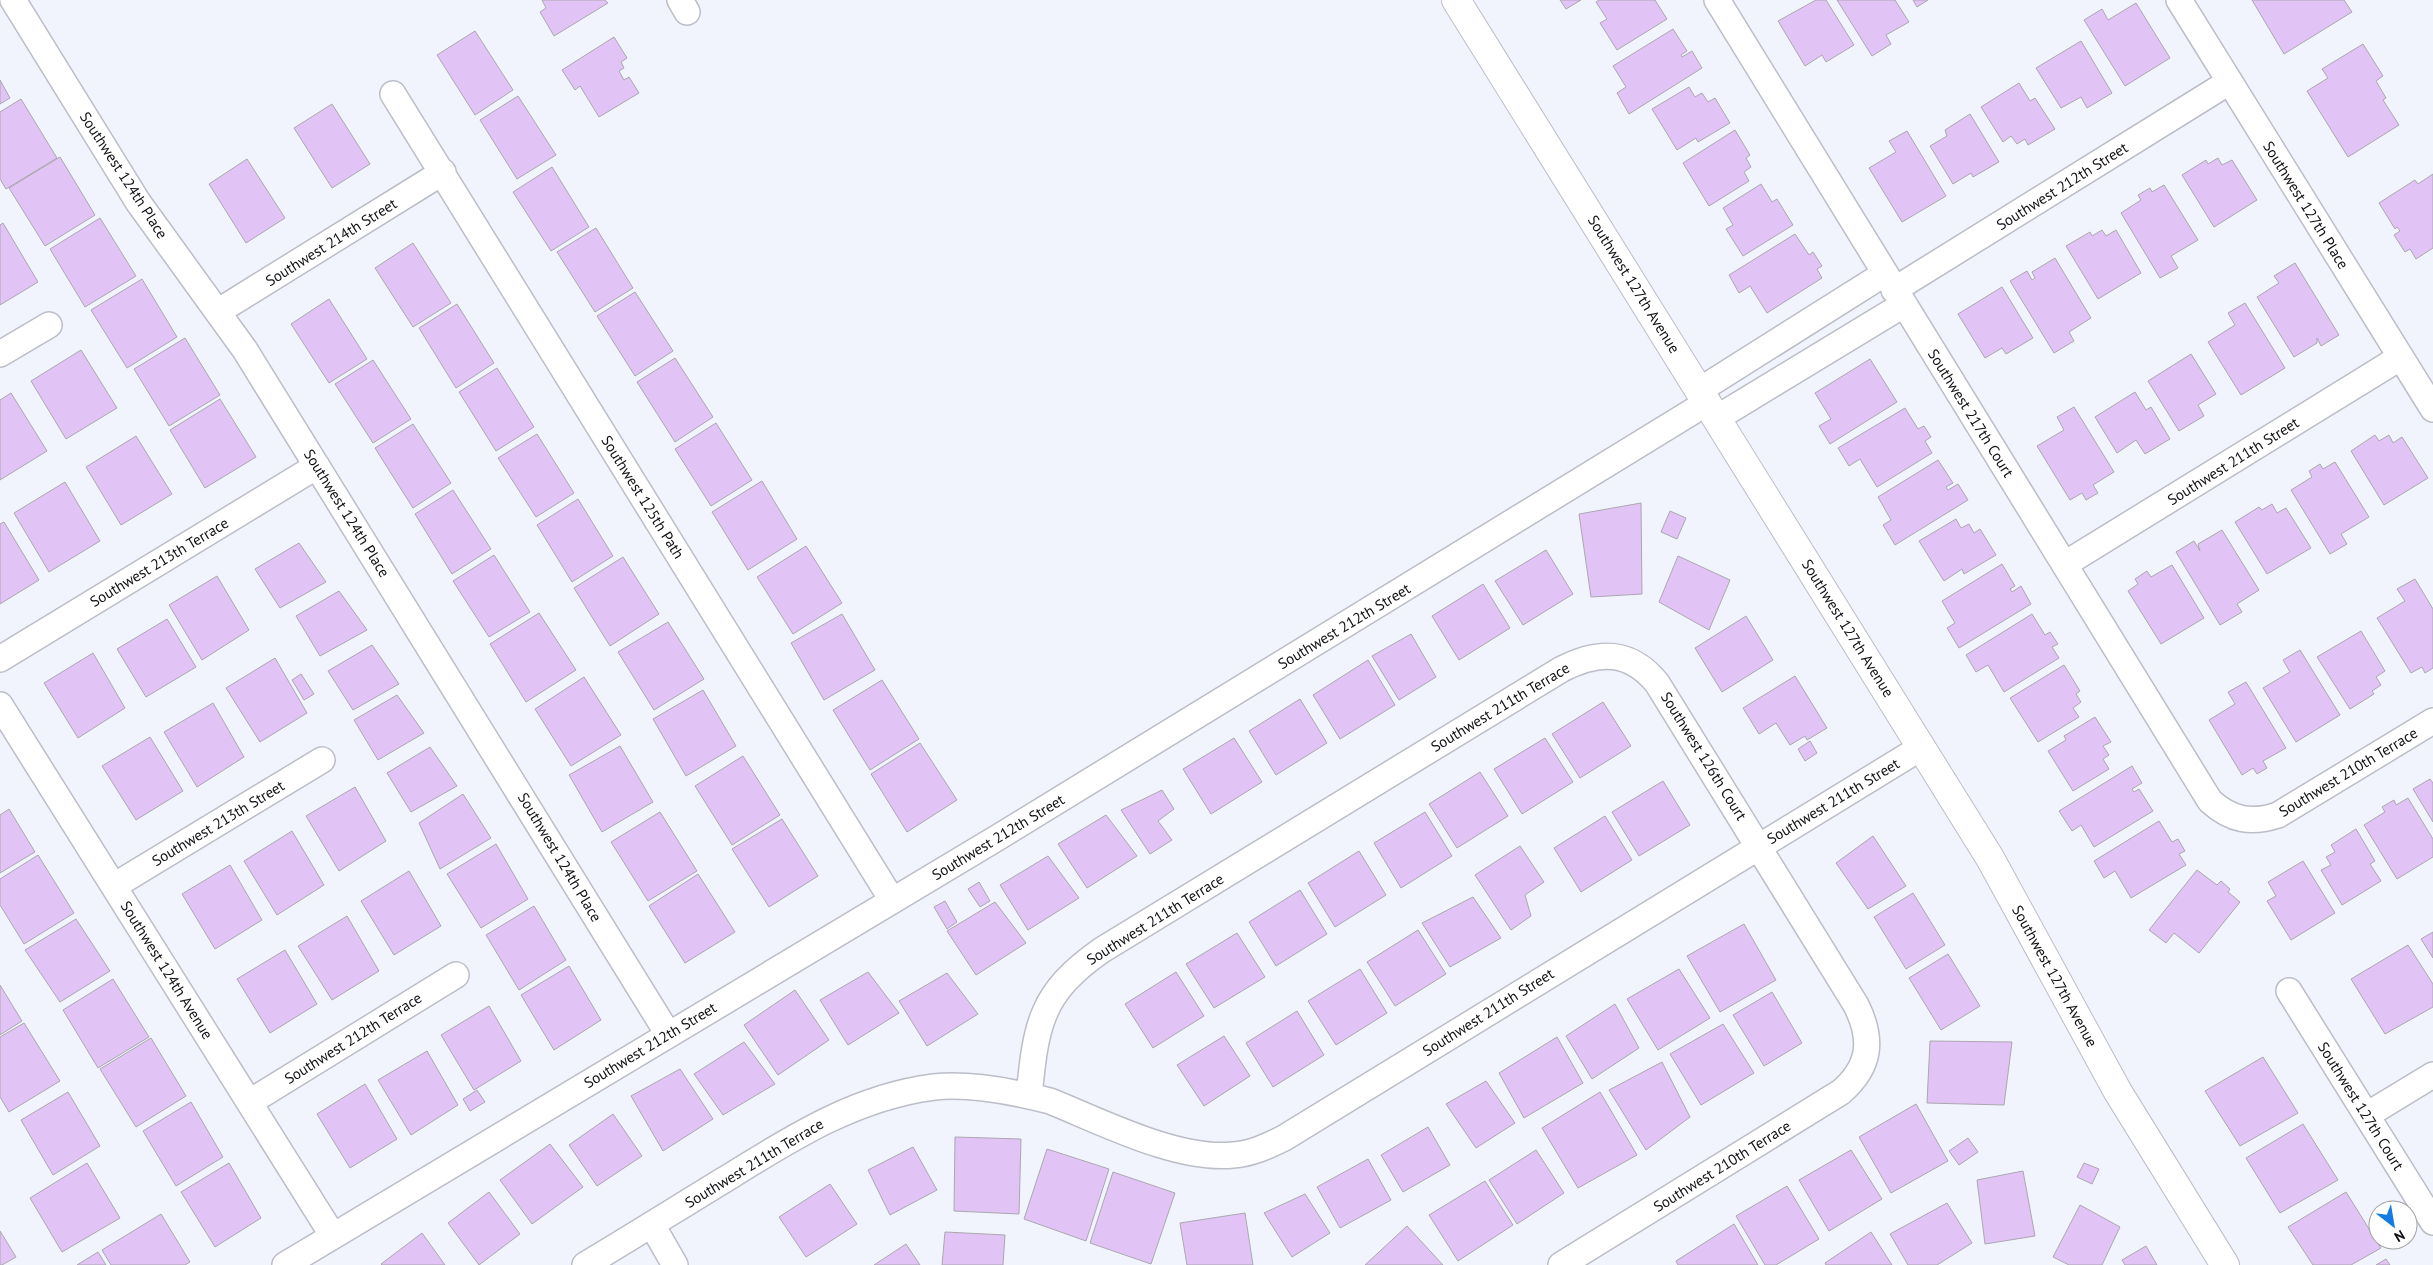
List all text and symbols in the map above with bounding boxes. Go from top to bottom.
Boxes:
street label: Southwest 124th Place [76,108,172,242]
street label: Southwest 212th Street [1993,138,2131,234]
street label: Southwest 127th Place [2259,138,2353,272]
street label: Southwest 214th Street [262,194,400,290]
street label: Southwest 127th Avenue [1584,212,1684,356]
street label: Southwest 217th Court [1924,345,2018,481]
street label: Southwest 211th Street [2164,413,2302,509]
street label: Southwest 125th Path [597,432,689,562]
street label: Southwest 124th Place [300,445,394,581]
street label: Southwest 213th Terrace [86,513,232,611]
street label: Southwest 127th Avenue [1798,556,1898,700]
street label: Southwest 212th Street [1274,579,1414,673]
street label: Southwest 211th Terrace [1427,658,1573,756]
street label: Southwest 126th Court [1657,688,1751,824]
street label: Southwest 210th Terrace [2275,723,2421,821]
street label: Southwest 211th Street [1763,754,1903,848]
street label: Southwest 213th Street [148,776,288,870]
street label: Southwest 124th Place [514,789,606,925]
street label: Southwest 212th Street [928,790,1068,884]
street label: Southwest 211th Terrace [1083,869,1227,969]
street label: Southwest 124th Avenue [117,897,217,1043]
street label: Southwest 127th Avenue [2008,902,2102,1050]
street label: Southwest 211th Street [1419,964,1557,1060]
street label: Southwest 212th Terrace [281,988,425,1088]
street label: Southwest 212th Street [580,998,720,1092]
street label: Southwest 127th Court [2314,1038,2408,1174]
street label: Southwest 211th Terrace [681,1114,827,1212]
street label: Southwest 210th Terrace [1650,1116,1794,1216]
north arrow [2368,1200,2418,1250]
text: N [2391,1226,2408,1246]

